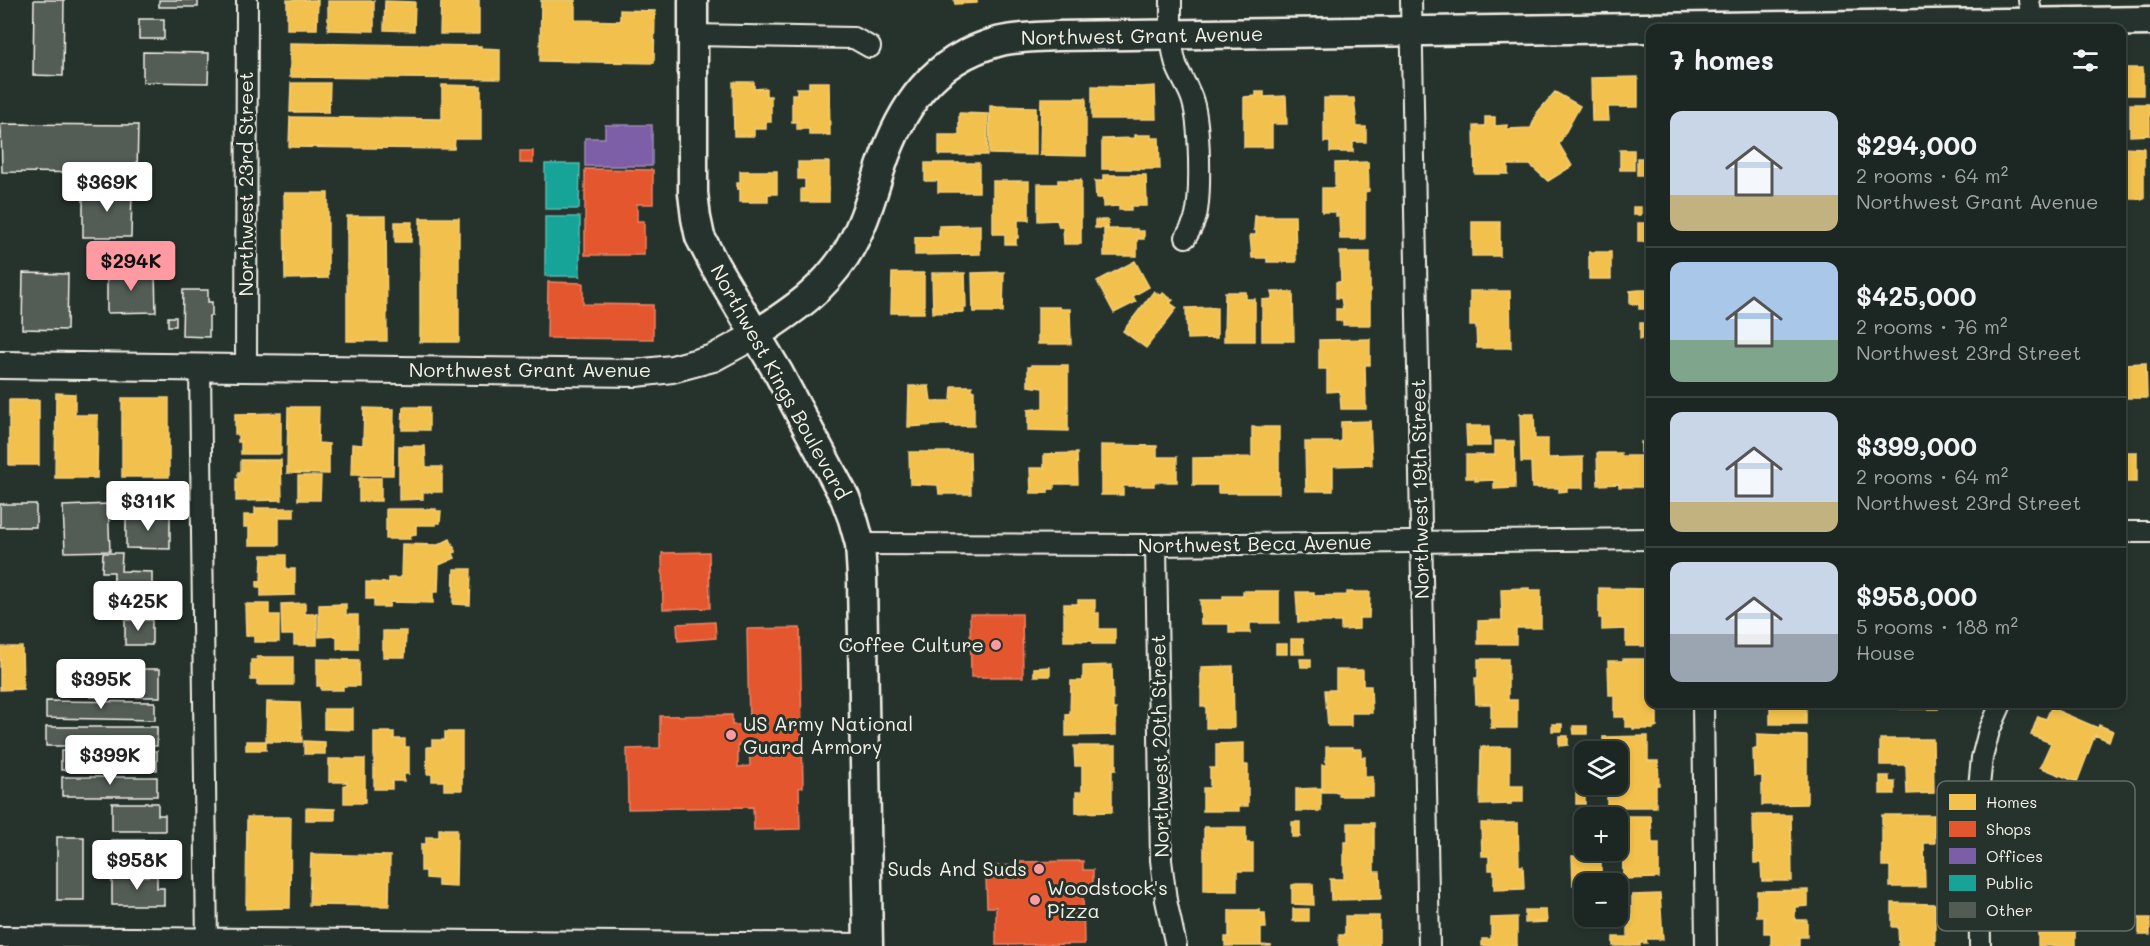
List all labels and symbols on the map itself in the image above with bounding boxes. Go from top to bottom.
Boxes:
street label: Northwest Grant Avenue [1021,20,1263,50]
street label: Northwest 23rd Street [232,71,258,297]
pin: $369K [65,162,149,213]
pin: $294K [89,241,173,292]
street label: Northwest Kings Boulevard [705,259,856,504]
street label: Northwest Grant Avenue [409,356,651,382]
street label: Northwest 19th Street [1404,379,1434,599]
pin: $311K [106,481,190,532]
street label: Northwest Beca Avenue [1138,528,1372,558]
pin: $425K [96,581,180,632]
place label: Coffee Culture [839,631,984,657]
street label: Northwest 20th Street [1144,634,1174,858]
marker: Coffee Culture [989,638,1003,652]
pin: $395K [59,659,143,710]
place label: US Army National Guard Armory [743,710,913,759]
marker: US Army National Guard Armory [724,728,738,742]
pin: $399K [68,735,152,786]
legend [1937,781,2135,931]
text: Homes [1986,791,2037,812]
text: Shops [1986,818,2031,839]
pin: $958K [95,840,179,891]
text: Offices [1986,845,2043,866]
place label: Suds And Suds [887,855,1027,881]
marker: Suds And Suds [1032,862,1046,876]
text: Public [1986,872,2033,893]
place label: Woodstock's Pizza [1047,874,1168,923]
marker: Woodstock's Pizza [1028,893,1042,907]
text: Other [1986,899,2033,920]

